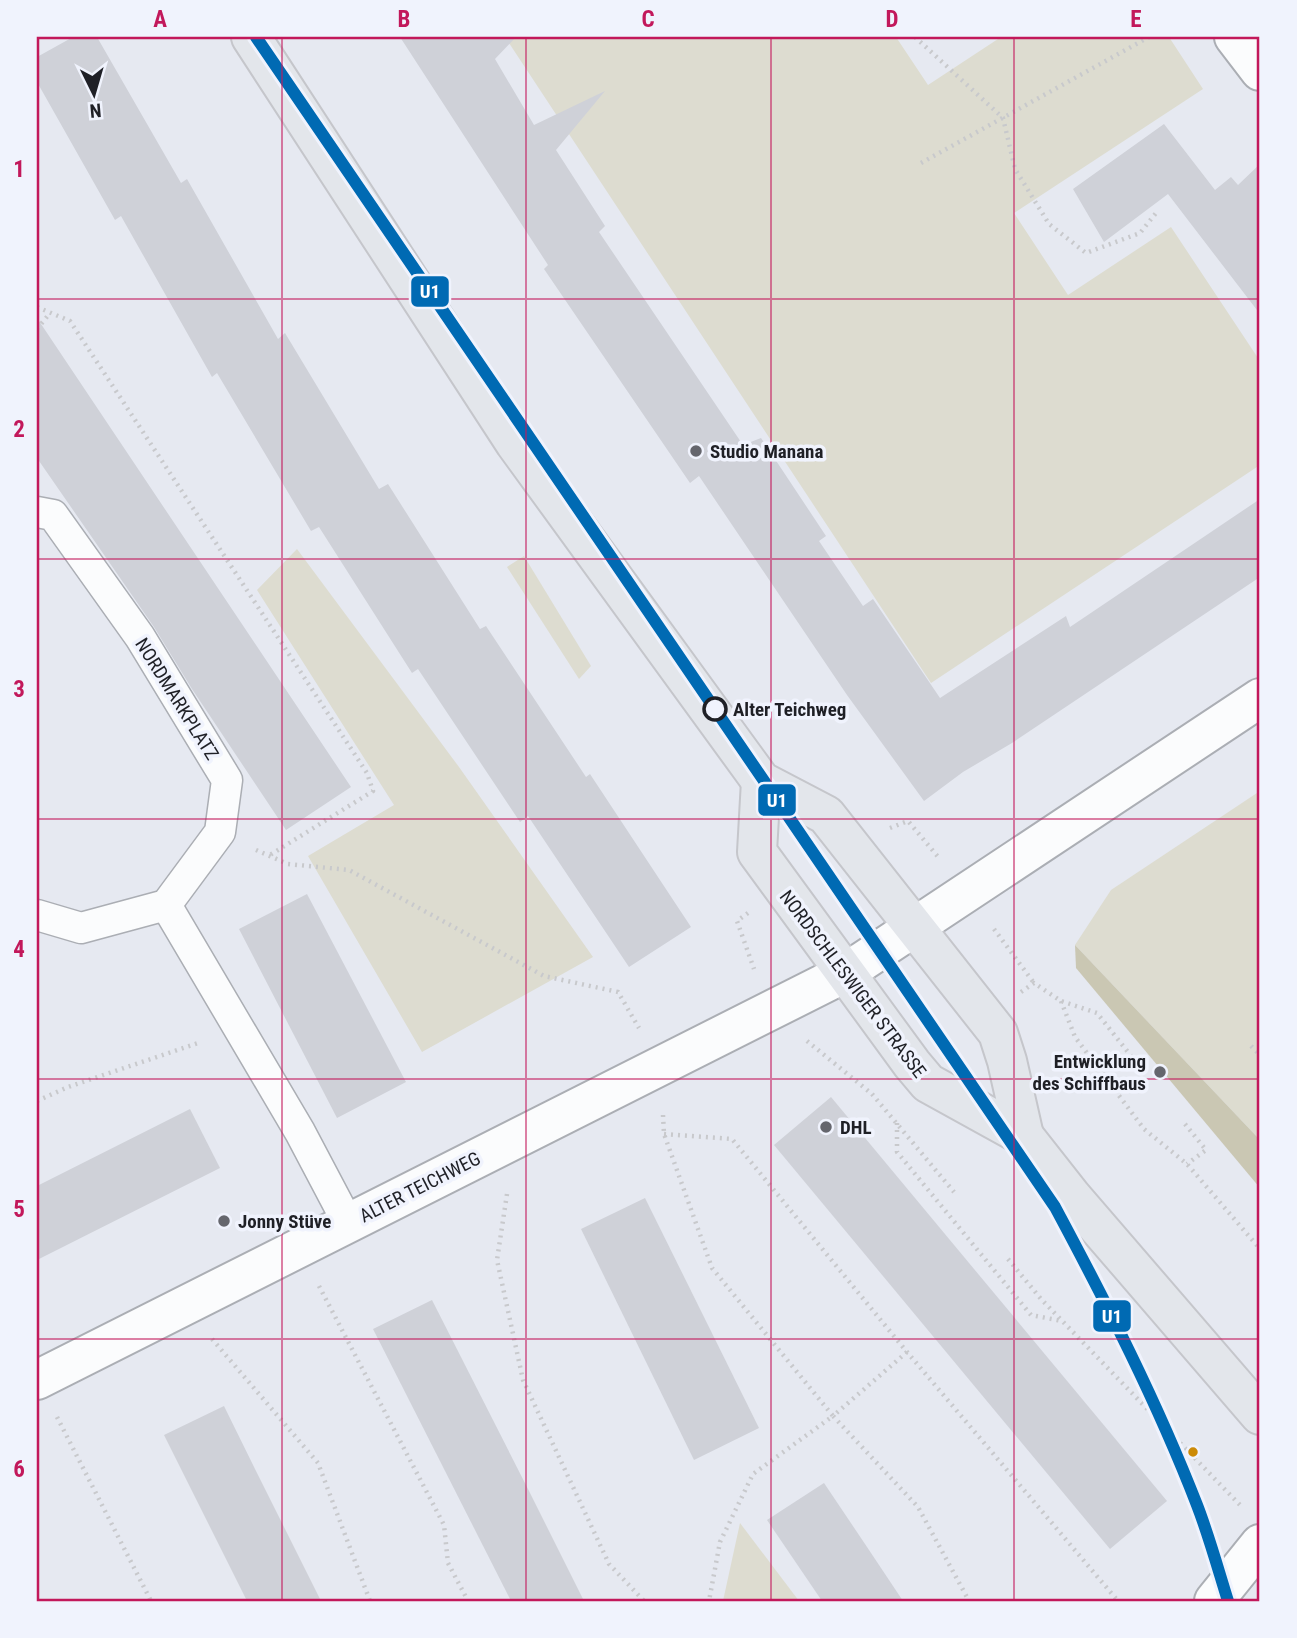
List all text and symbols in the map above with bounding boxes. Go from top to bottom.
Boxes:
text: A [153,6,167,33]
text: B [398,6,410,33]
text: C [641,6,655,33]
text: D [886,6,899,33]
text: E [1130,6,1142,33]
north arrow [60,60,130,130]
text: N [89,98,102,122]
text: 1 [13,156,25,183]
line badge: U1 [410,275,450,308]
text: U1 [420,280,440,303]
text: 2 [13,416,25,443]
place label: Studio Manana [710,440,823,463]
marker: Studio Manana [688,443,704,459]
street label: NORDMARKPLATZ [130,634,224,764]
text: 3 [13,676,25,703]
marker: Alter Teichweg [703,697,727,721]
place label: Alter Teichweg [733,698,846,721]
line badge: U1 [757,783,797,817]
text: U1 [767,789,787,812]
street label: NORDSCHLESWIGER STRASSE [775,886,931,1082]
text: 4 [13,936,25,963]
place label: Entwicklung des Schiffbaus [1033,1050,1146,1095]
marker: Entwicklung des Schiffbaus [1152,1064,1168,1080]
place label: DHL [840,1116,872,1139]
marker: DHL [818,1119,834,1135]
street label: ALTER TEICHWEG [356,1147,484,1227]
text: 5 [13,1196,25,1223]
place label: Jonny Stüve [238,1210,331,1233]
marker: Jonny Stüve [216,1213,232,1229]
line badge: U1 [1092,1299,1132,1333]
text: U1 [1102,1305,1122,1328]
unlabelled marker [1186,1445,1200,1459]
text: 6 [13,1456,25,1483]

